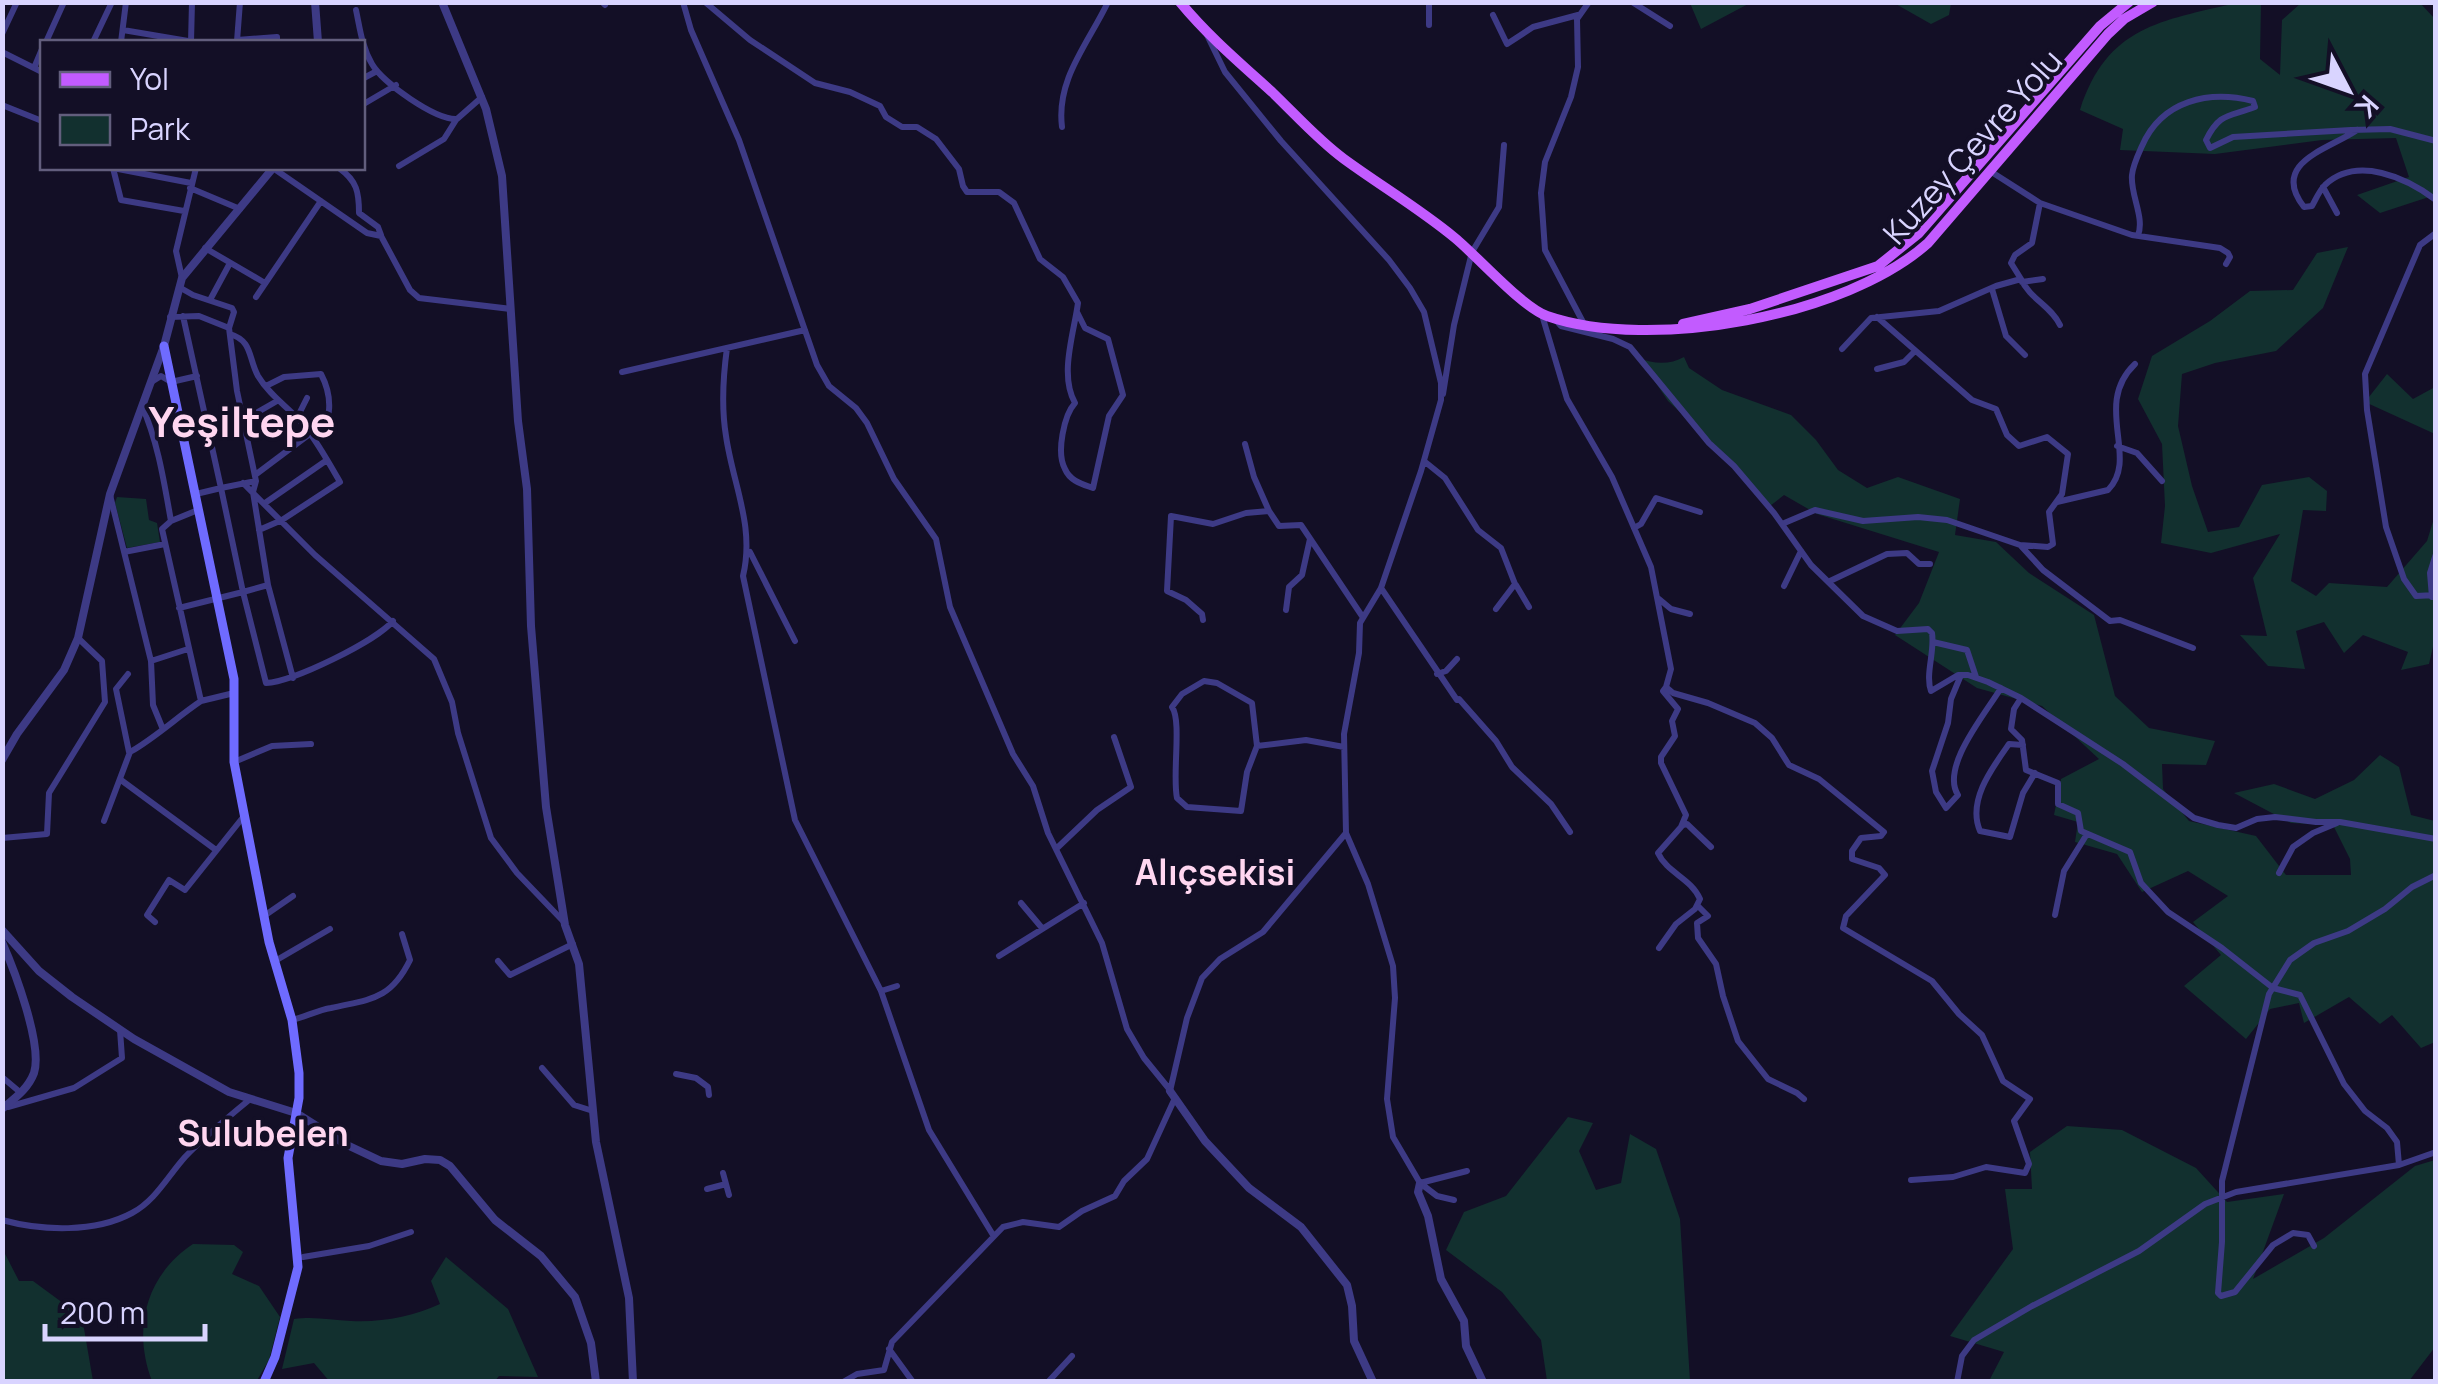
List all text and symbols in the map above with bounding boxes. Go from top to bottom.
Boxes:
street label: Kuzey Çevre Yolu [1873,39,2072,253]
legend [40,40,365,170]
north arrow [2298,40,2398,140]
text: Yol [130,58,169,99]
text: K [2347,88,2388,127]
text: Park [130,108,191,149]
district label: Yeşiltepe [149,392,335,450]
district label: Alıçsekisi [1135,848,1295,896]
district label: Sulubelen [177,1109,349,1157]
scale bar [45,1279,205,1341]
text: 200 m [60,1292,145,1333]

